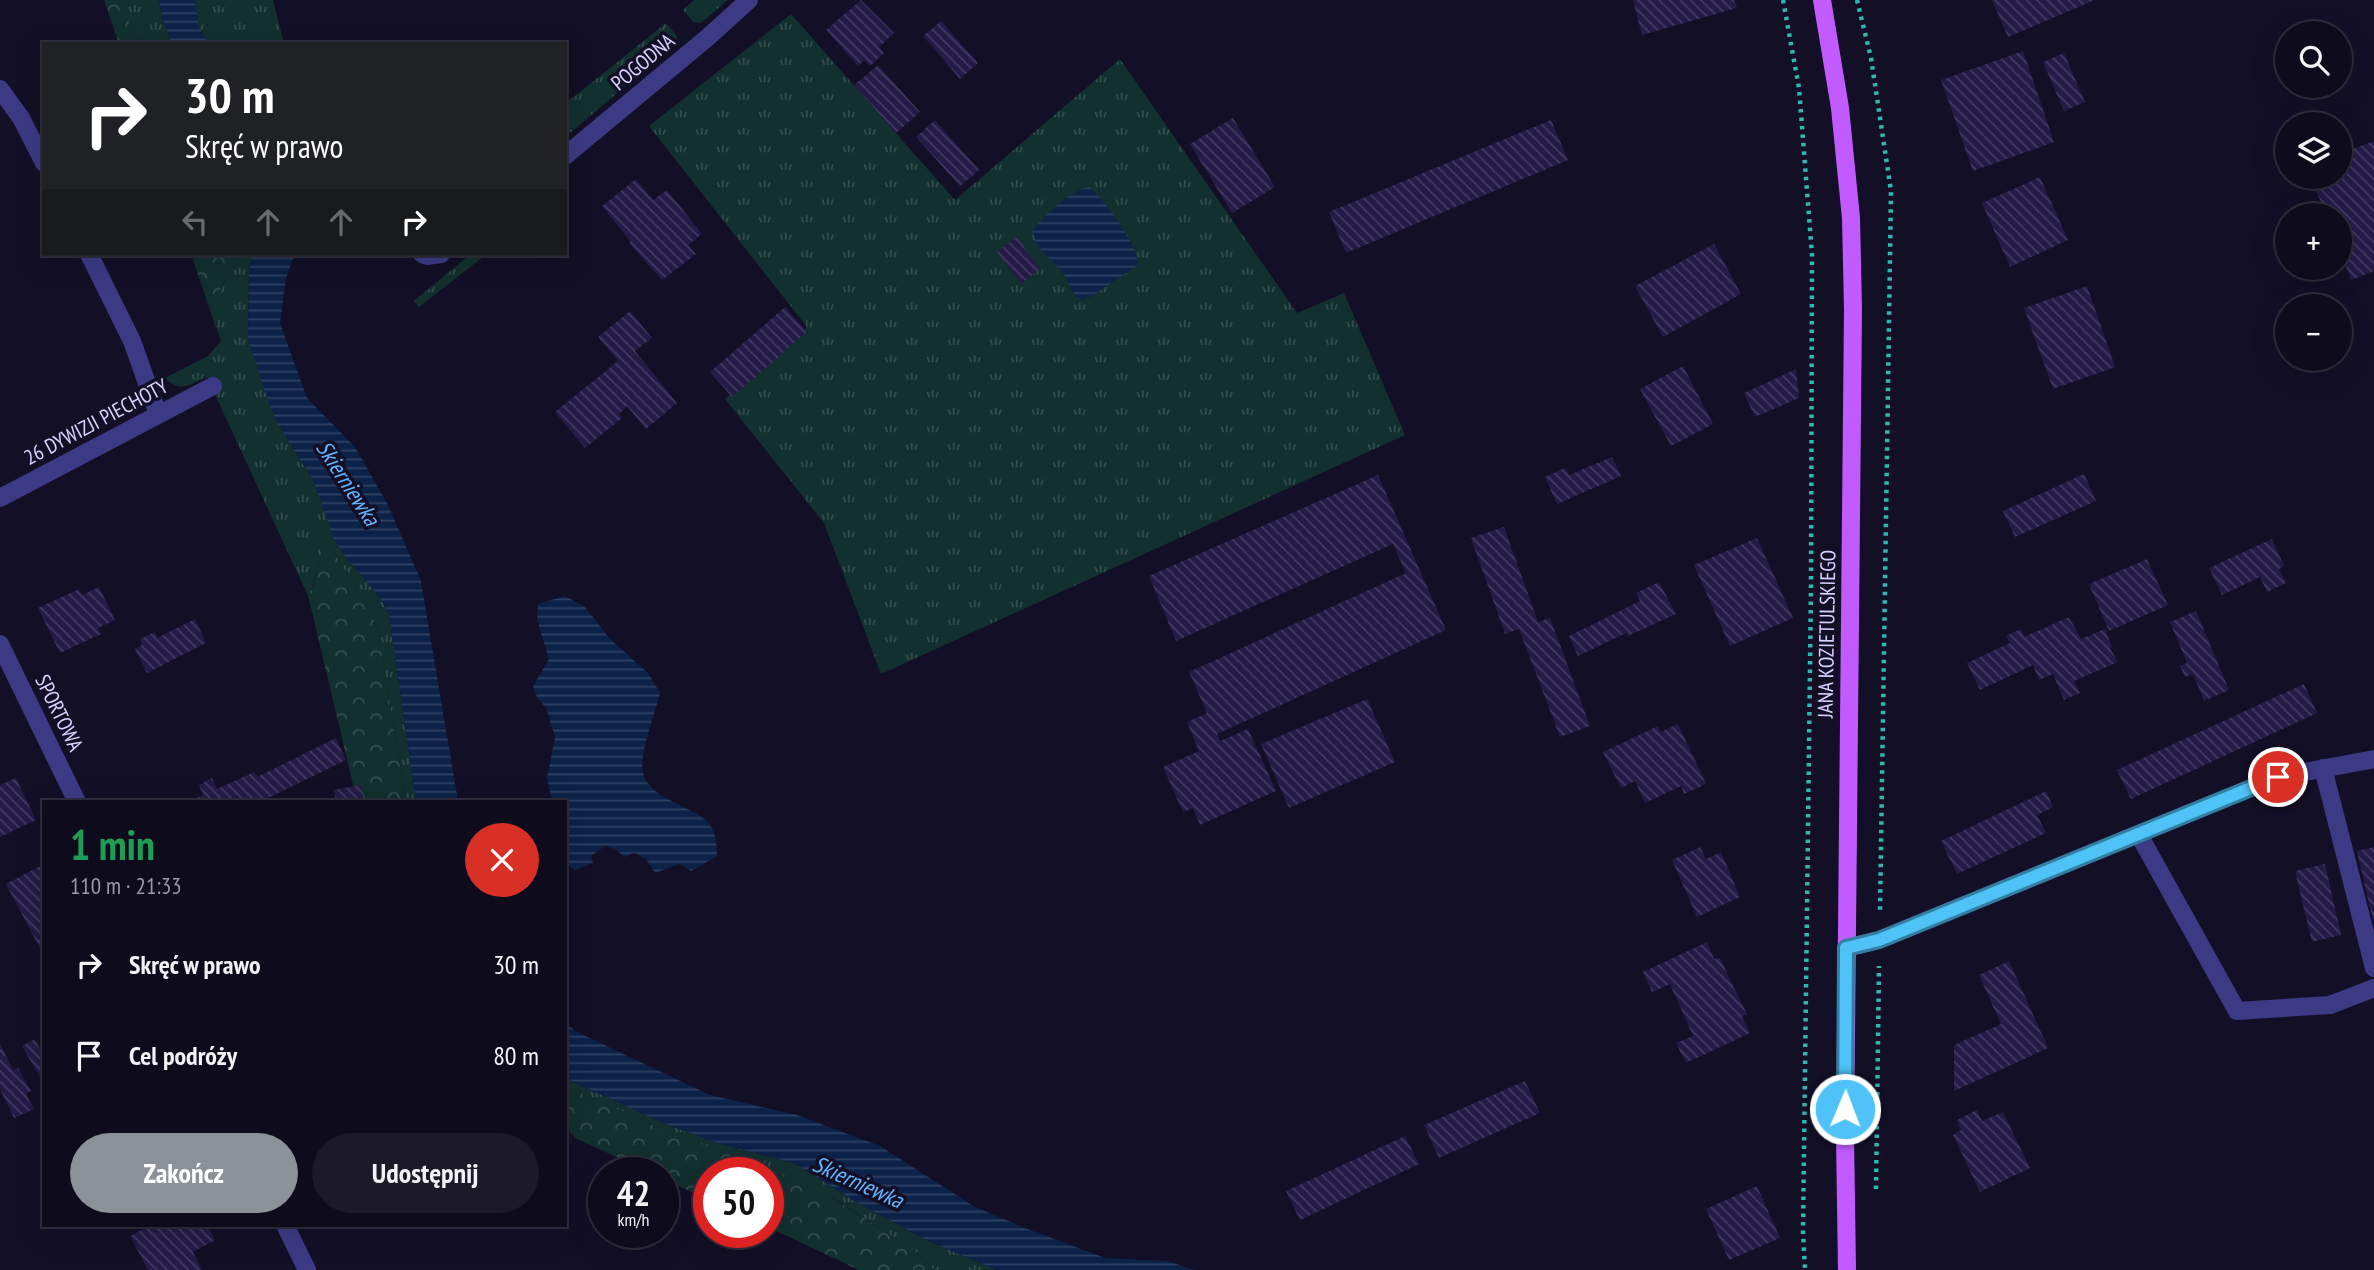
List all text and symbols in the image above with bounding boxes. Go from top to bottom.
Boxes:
map controls [2275,21,2352,371]
button: search [2275,21,2352,98]
street label: POGODNA [605,27,680,96]
text: 30 m [185,63,274,127]
icon: right [70,70,161,161]
button: layers [2275,112,2352,189]
text: Skręć w prawo [185,125,343,167]
icon: left [176,203,214,241]
icon: ahead [249,203,287,241]
icon: ahead [322,203,360,241]
icon: right [395,203,433,241]
button: + [2275,203,2352,280]
button: − [2275,294,2352,371]
street label: 26 DYWIZJI PIECHOTY [19,372,173,471]
water label: Skierniewka [310,435,388,532]
street label: JANA KOZIETULSKIEGO [1812,550,1841,719]
street label: SPORTOWA [29,670,90,756]
pin [2248,747,2308,807]
icon: arrive [2259,758,2297,796]
text: 1 min [70,817,155,872]
button: close [465,823,539,897]
text: 110 m · 21:33 [70,871,182,900]
icon: right [70,946,108,984]
text: Skręć w prawo [129,948,260,981]
text: 30 m [493,948,539,981]
icon: arrive [70,1037,108,1075]
text: Cel podróży [129,1039,237,1072]
text: 80 m [493,1039,539,1072]
position arrow [1808,1072,1882,1146]
button: Zakończ [70,1133,298,1213]
button: Udostępnij [312,1133,539,1213]
water label: Skierniewka [809,1149,909,1215]
speed limit sign: 50 [693,1157,784,1248]
text: 42 [617,1170,650,1216]
text: km/h [618,1208,649,1231]

